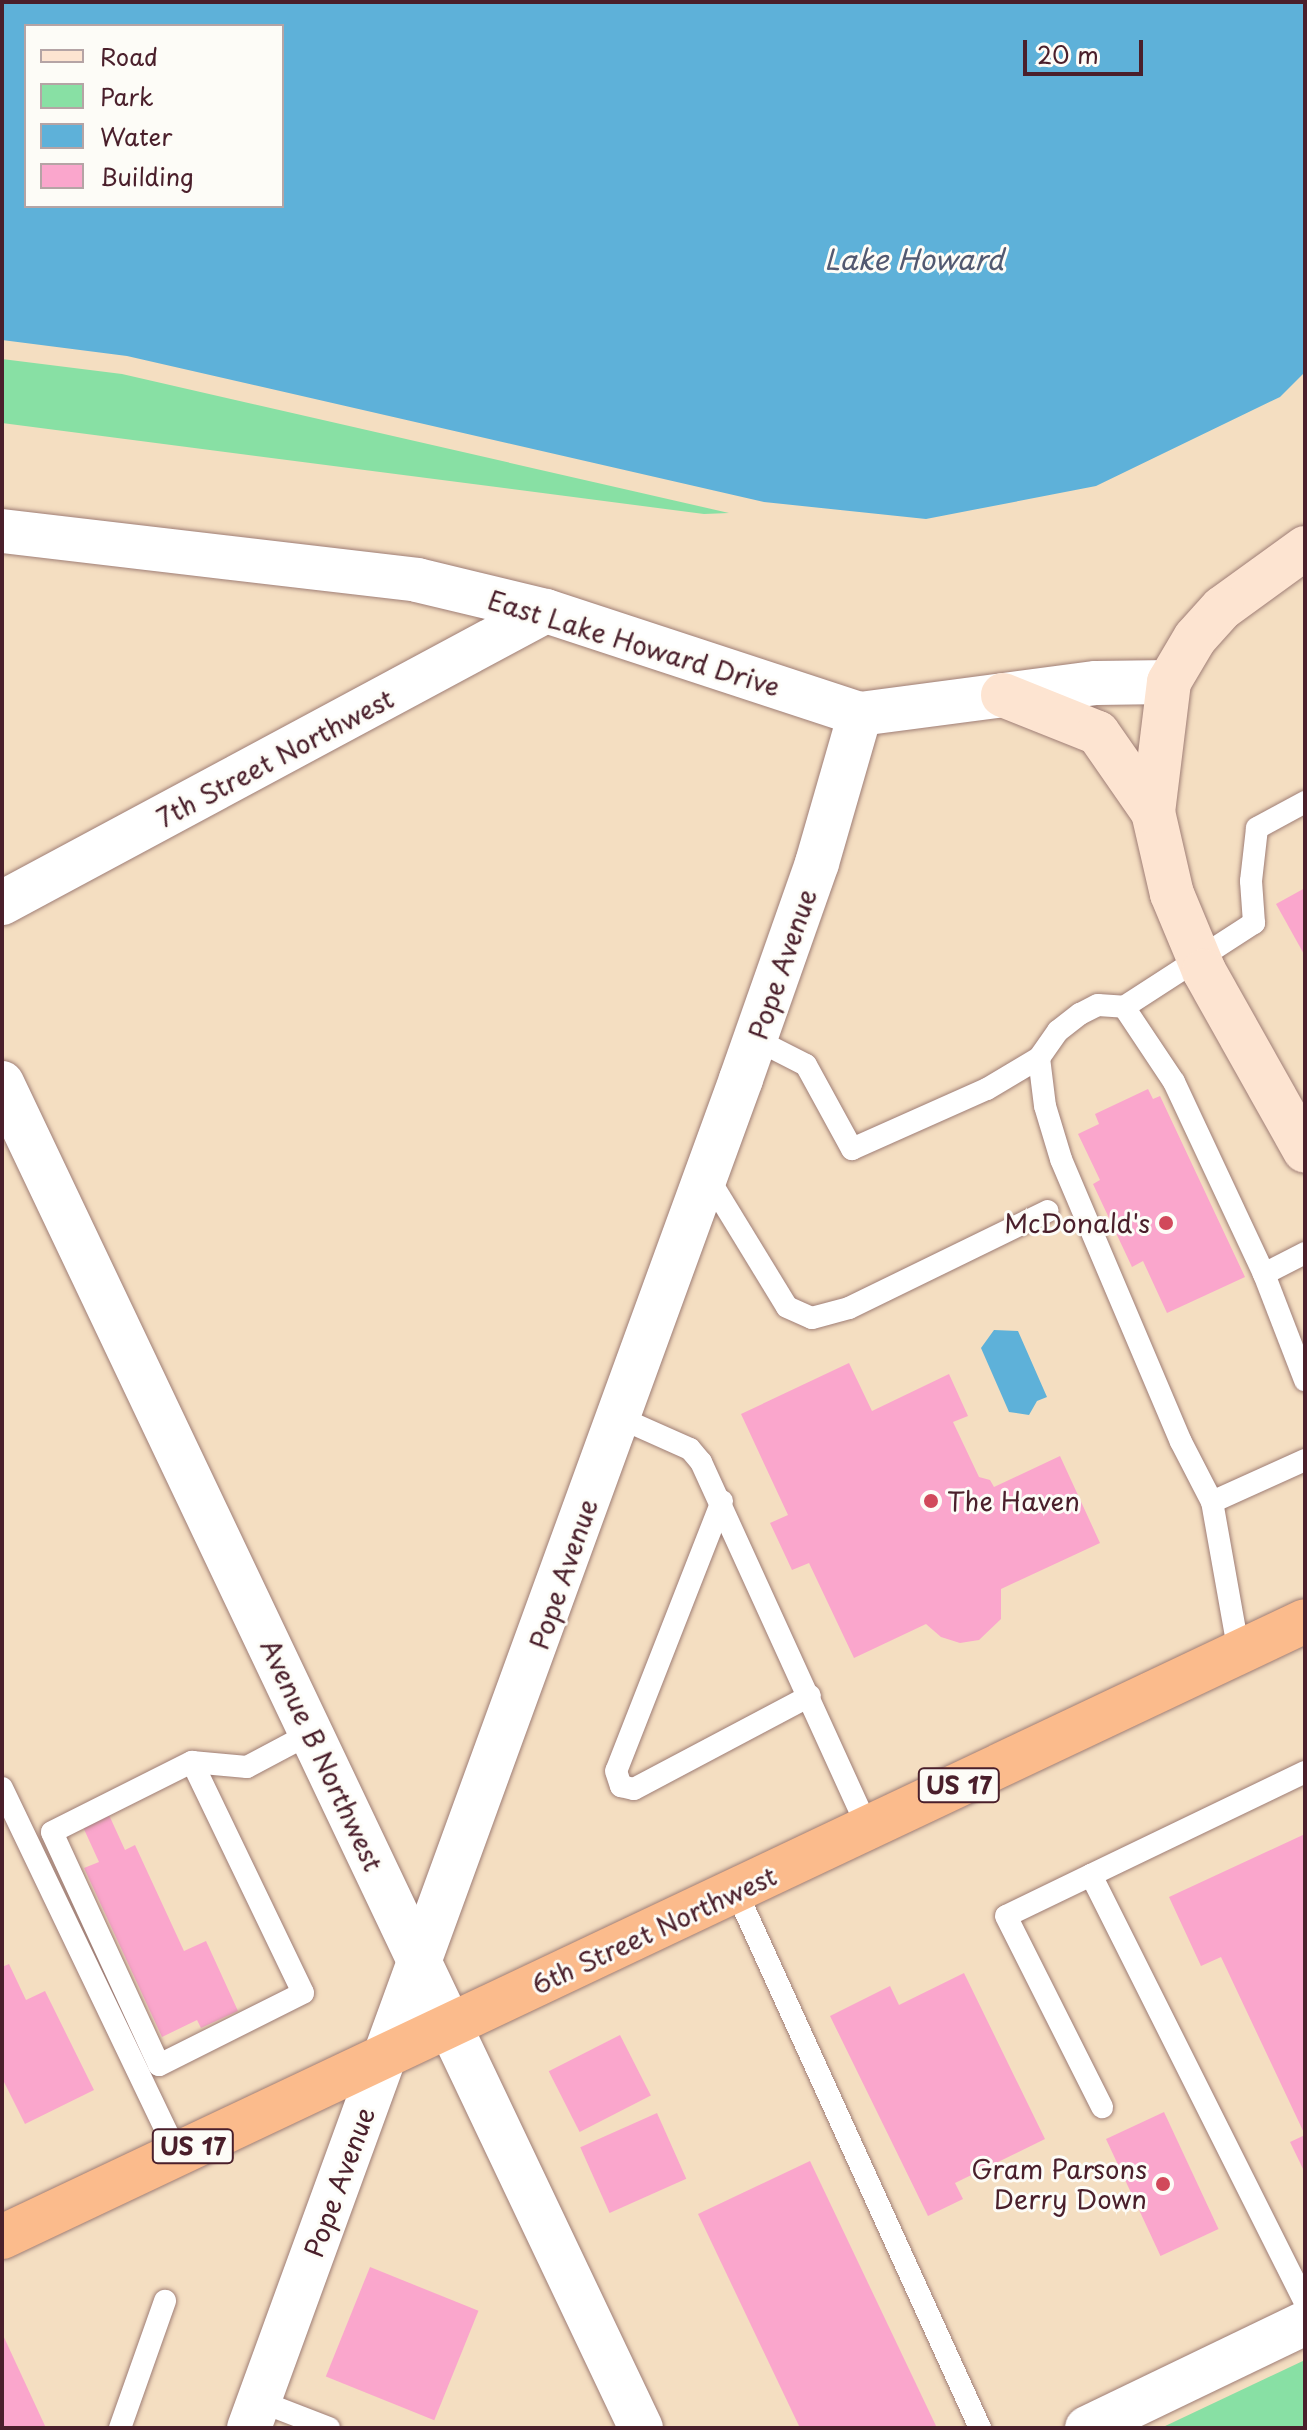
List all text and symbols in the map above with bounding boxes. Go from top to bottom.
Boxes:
legend [24,24,284,208]
scale bar [1027,24,1147,74]
text: 20 m [1037,36,1099,72]
text: Road [100,38,158,74]
text: Park [100,78,154,114]
text: Water [100,118,172,154]
text: Building [100,158,194,194]
water label: Lake Howard [824,242,1004,276]
street label: East Lake Howard Drive [484,584,784,702]
street label: 7th Street Northwest [151,682,399,834]
street label: Pope Avenue [742,885,822,1043]
place label: McDonald's [1004,1207,1150,1239]
marker: McDonald's [1157,1214,1175,1232]
place label: The Haven [947,1485,1080,1517]
marker: The Haven [922,1492,940,1510]
street label: Pope Avenue [523,1495,603,1653]
street label: Avenue B Northwest [255,1634,389,1876]
road number: US 17 [917,1765,1001,1805]
street label: 6th Street Northwest [526,1859,782,2001]
street label: Pope Avenue [297,2103,381,2261]
road number: US 17 [151,2126,235,2166]
place label: Gram Parsons Derry Down [967,2153,1147,2214]
marker: Gram Parsons Derry Down [1154,2175,1172,2193]

